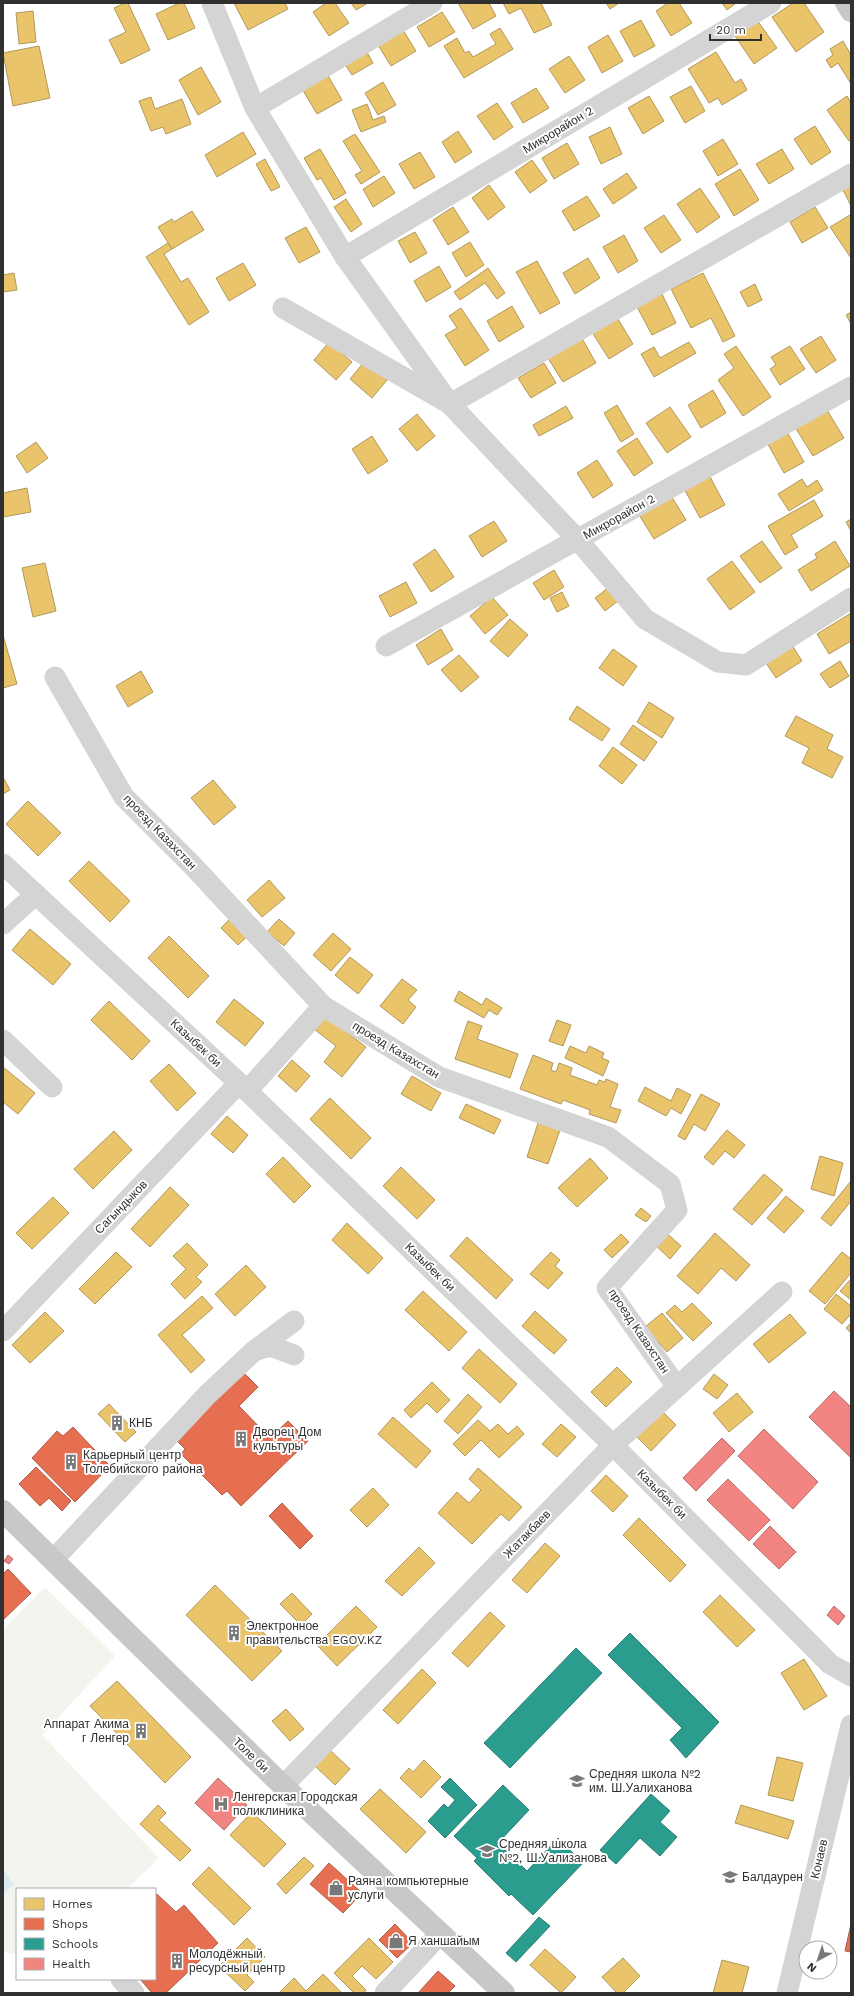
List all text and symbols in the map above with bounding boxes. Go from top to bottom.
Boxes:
scale bar [710,16,761,42]
text: 20 m [716,23,746,37]
street label: Микрорайон 2 [520,103,596,157]
street label: Микрорайон 2 [581,492,657,542]
street label: проезд Казахстан [121,792,199,872]
street label: Казыбек би [168,1016,224,1070]
street label: проезд Казахстан [350,1019,442,1081]
street label: Сагындыков [92,1177,150,1237]
street label: Казыбек би [402,1240,458,1294]
street label: проезд Казахстан [606,1286,672,1376]
building icon: КНБ [108,1414,126,1432]
place label: КНБ [129,1416,153,1430]
place label: Дворец Дом культуры [253,1425,322,1453]
building icon: Дворец Дом культуры [232,1430,250,1448]
place label: Карьерный центр Толебийского района [83,1448,203,1476]
building icon: Карьерный центр Толебийского района [62,1453,80,1471]
street label: Казыбек би [634,1466,690,1522]
street label: Жатакбаев [501,1507,553,1561]
place label: Электронное правительства EGOV.KZ [246,1619,382,1647]
building icon: Электронное правительства EGOV.KZ [225,1624,243,1642]
place label: Аппарат Акима г Ленгер [44,1717,129,1745]
building icon: Аппарат Акима г Ленгер [132,1722,150,1740]
street label: Толе би [230,1735,272,1775]
place label: Средняя школа №2 им. Ш.Уалиханова [589,1767,701,1795]
school or university icon: Средняя школа №2 им. Ш.Уалиханова [568,1772,586,1790]
place label: Ленгерская Городская поликлиника [233,1790,358,1818]
hospital icon: Ленгерская Городская поликлиника [212,1795,230,1813]
place label: Средняя школа №2, Ш.Уализанова [499,1837,607,1865]
street label: Конаев [808,1838,830,1880]
school or university icon: Средняя школа №2, Ш.Уализанова [478,1842,496,1860]
school or university icon: Балдаурен [721,1868,739,1886]
place label: Балдаурен [742,1870,803,1884]
place label: Раяна компьютерные услуги [348,1874,469,1902]
shop icon: Раяна компьютерные услуги [327,1879,345,1897]
legend [16,1888,156,1980]
text: Homes [52,1897,93,1911]
text: Shops [52,1917,88,1931]
shop icon: Я ханшайым [387,1932,405,1950]
place label: Я ханшайым [408,1934,480,1948]
text: Schools [52,1937,98,1951]
north arrow [798,1940,838,1980]
place label: Молодёжный ресурсный центр [189,1947,285,1975]
building icon: Молодёжный ресурсный центр [168,1952,186,1970]
text: Health [52,1957,90,1971]
text: N [805,1960,819,1975]

